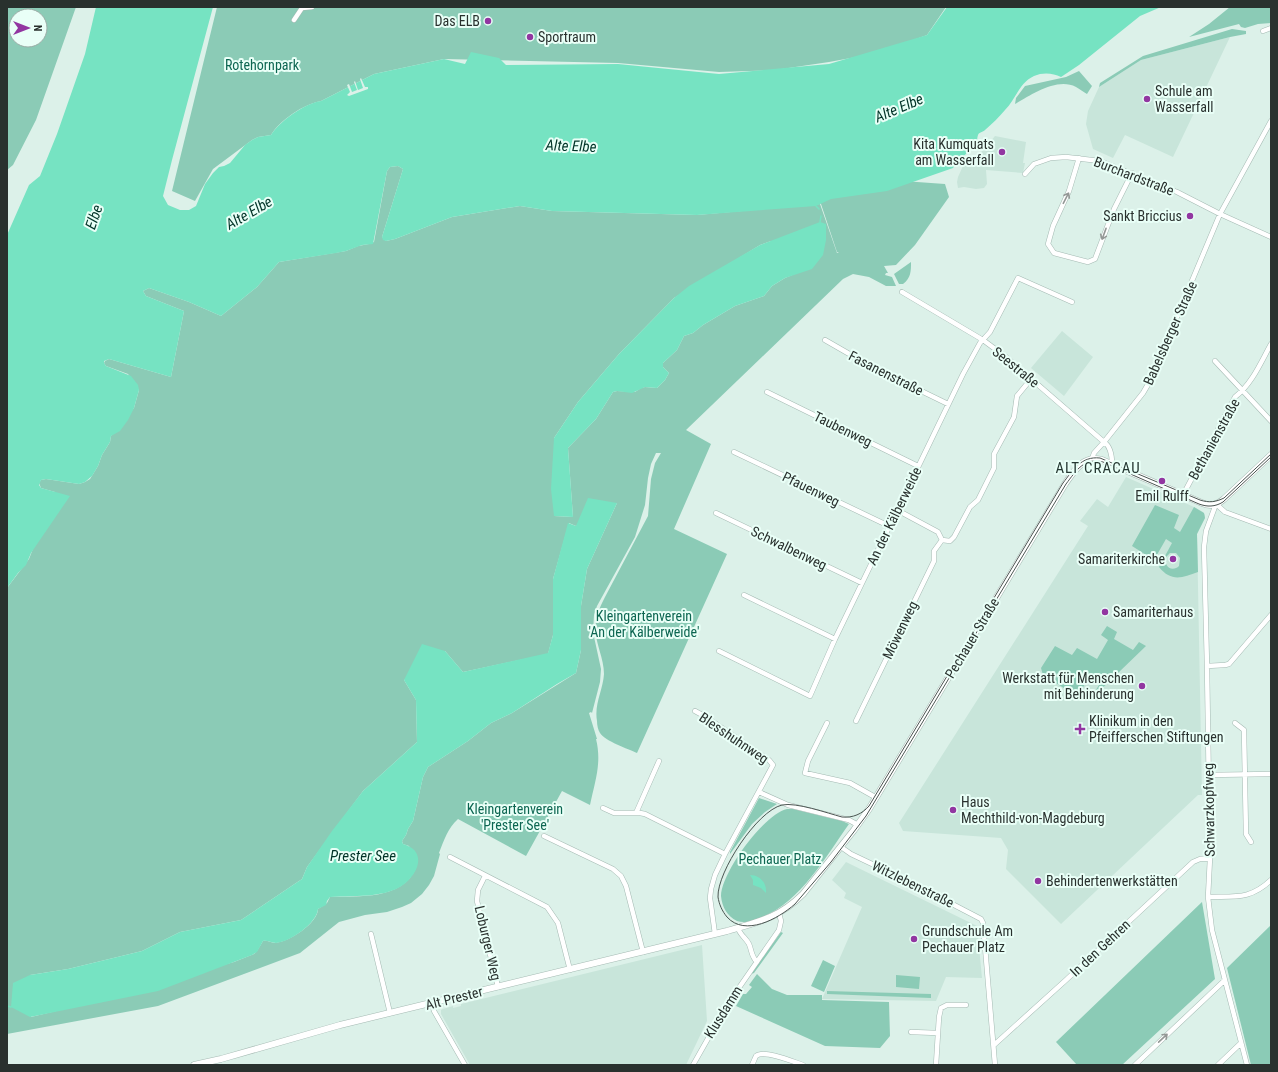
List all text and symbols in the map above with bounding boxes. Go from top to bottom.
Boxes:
north arrow [8,8,48,48]
place label: Das ELB [434,13,480,29]
marker: Das ELB [483,16,493,26]
text: N [31,25,44,32]
place label: Sportraum [538,29,596,45]
marker: Sportraum [525,32,535,42]
park label: Rotehornpark [225,57,300,73]
place label: Schule am Wasserfall [1155,83,1213,115]
water label: Alte Elbe [871,90,926,127]
marker: Schule am Wasserfall [1142,94,1152,104]
water label: Alte Elbe [544,136,597,156]
place label: Kita Kumquats am Wasserfall [913,136,994,168]
marker: Kita Kumquats am Wasserfall [997,147,1007,157]
street label: Burchardstraße [1092,153,1177,199]
water label: Alte Elbe [222,192,276,234]
one-way arrow [1063,192,1070,204]
water label: Elbe [81,202,107,232]
place label: Sankt Briccius [1103,208,1182,224]
marker: Sankt Briccius [1185,211,1195,221]
one-way arrow [1100,228,1108,240]
street label: Babelsberger Straße [1140,278,1200,387]
street label: Seestraße [989,343,1043,391]
street label: Fasanenstraße [846,347,926,399]
street label: Bethanienstraße [1185,395,1243,482]
street label: Taubenweg [811,408,875,450]
district label: ALT CRACAU [1055,459,1141,477]
street label: An der Kälberweide [863,464,925,568]
street label: Pfauenweg [780,468,842,510]
marker: Emil Rulff [1157,476,1167,486]
place label: Emil Rulff [1135,488,1189,504]
street label: Schwalbenweg [748,523,830,573]
place label: Samariterkirche [1078,551,1165,567]
marker: Samariterkirche [1168,554,1178,564]
street label: Pechauer Straße [942,595,1003,681]
street label: Möwenweg [879,598,921,662]
place label: Samariterhaus [1113,604,1193,620]
marker: Samariterhaus [1100,607,1110,617]
park label: Kleingartenverein 'An der Kälberweide' [589,608,699,640]
place label: Werkstatt für Menschen mit Behinderung [1002,670,1134,702]
marker: Werkstatt für Menschen mit Behinderung [1137,681,1147,691]
street label: Blesshuhnweg [696,709,772,767]
place label: Klinikum in den Pfeifferschen Stiftungen [1089,713,1223,745]
marker: Klinikum in den Pfeifferschen Stiftungen [1074,723,1086,735]
street label: Schwarzkopfweg [1200,763,1218,857]
place label: Haus Mechthild-von-Magdeburg [961,794,1105,826]
park label: Kleingartenverein 'Prester See' [467,801,563,833]
marker: Haus Mechthild-von-Magdeburg [948,805,958,815]
water label: Prester See [330,847,396,865]
park label: Pechauer Platz [739,851,821,867]
street label: Witzlebenstraße [869,857,957,911]
place label: Behindertenwerkstätten [1046,873,1178,889]
marker: Behindertenwerkstätten [1033,876,1043,886]
street label: Loburger Weg [472,904,504,982]
street label: In den Gehren [1067,916,1133,980]
place label: Grundschule Am Pechauer Platz [922,923,1013,955]
marker: Grundschule Am Pechauer Platz [909,934,919,944]
street label: Alt Prester [424,983,484,1013]
street label: Klusdamm [701,983,745,1041]
one-way arrow [1158,1034,1168,1043]

